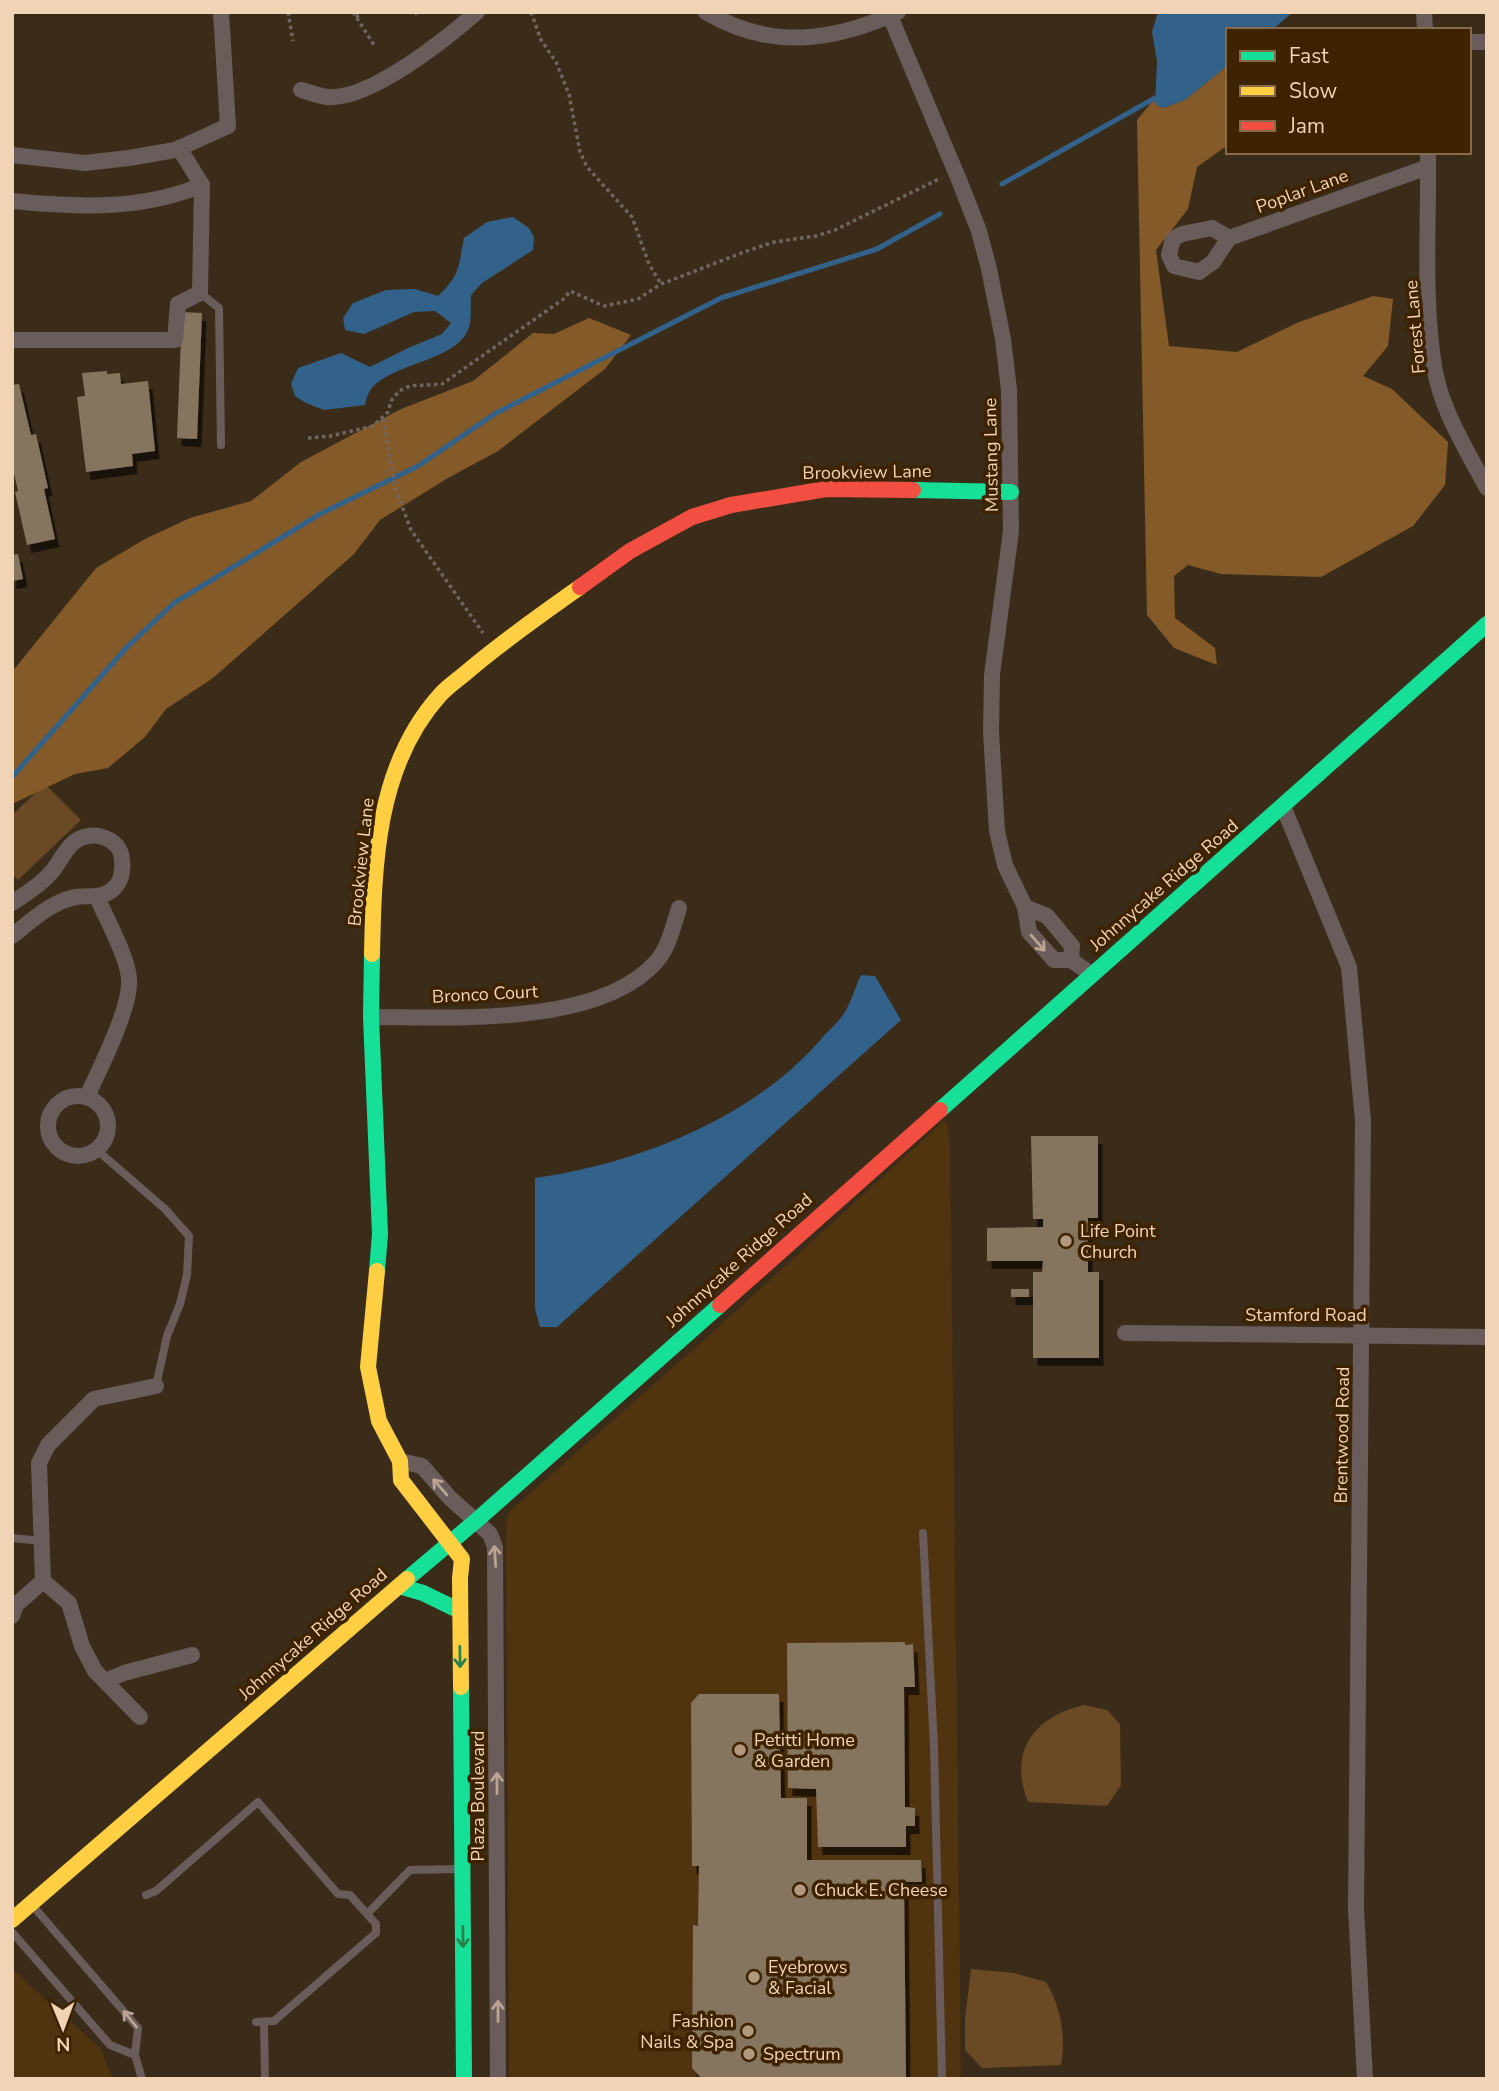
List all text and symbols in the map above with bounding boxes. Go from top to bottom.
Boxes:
legend [1226,28,1471,154]
text: Fast [1289,42,1329,70]
text: Slow [1289,77,1338,105]
text: Jam [1288,112,1325,140]
street label: Poplar Lane [1253,163,1351,219]
street label: Forest Lane [1399,279,1431,375]
street label: Mustang Lane [978,398,1004,512]
street label: Brookview Lane [802,459,932,485]
street label: Brookview Lane [342,797,380,927]
street label: Johnnycake Ridge Road [1084,814,1243,957]
one-way arrow [1030,934,1047,951]
street label: Bronco Court [431,979,539,1009]
street label: Johnnycake Ridge Road [660,1188,818,1333]
place label: Life Point Church [1080,1219,1156,1264]
marker: Life Point Church [1058,1233,1074,1249]
street label: Stamford Road [1245,1303,1367,1327]
street label: Brentwood Road [1329,1366,1355,1504]
one-way arrow [432,1479,448,1497]
one-way arrow [488,1545,501,1568]
street label: Johnnycake Ridge Road [233,1563,392,1706]
one-way arrow [453,1645,467,1668]
place label: Petitti Home & Garden [754,1728,855,1773]
street label: Plaza Boulevard [466,1730,490,1862]
marker: Petitti Home & Garden [732,1742,748,1758]
one-way arrow [490,1772,504,1795]
place label: Chuck E. Cheese [814,1878,948,1902]
marker: Chuck E. Cheese [792,1882,808,1898]
one-way arrow [456,1925,470,1948]
place label: Eyebrows & Facial [768,1955,847,2000]
marker: Eyebrows & Facial [746,1969,762,1985]
north arrow [28,1993,98,2063]
one-way arrow [491,1999,505,2022]
place label: Fashion Nails & Spa [640,2009,734,2054]
one-way arrow [123,2010,138,2028]
marker: Fashion Nails & Spa [740,2023,756,2039]
text: N [56,2031,71,2057]
place label: Spectrum [763,2042,841,2066]
marker: Spectrum [741,2046,757,2062]

